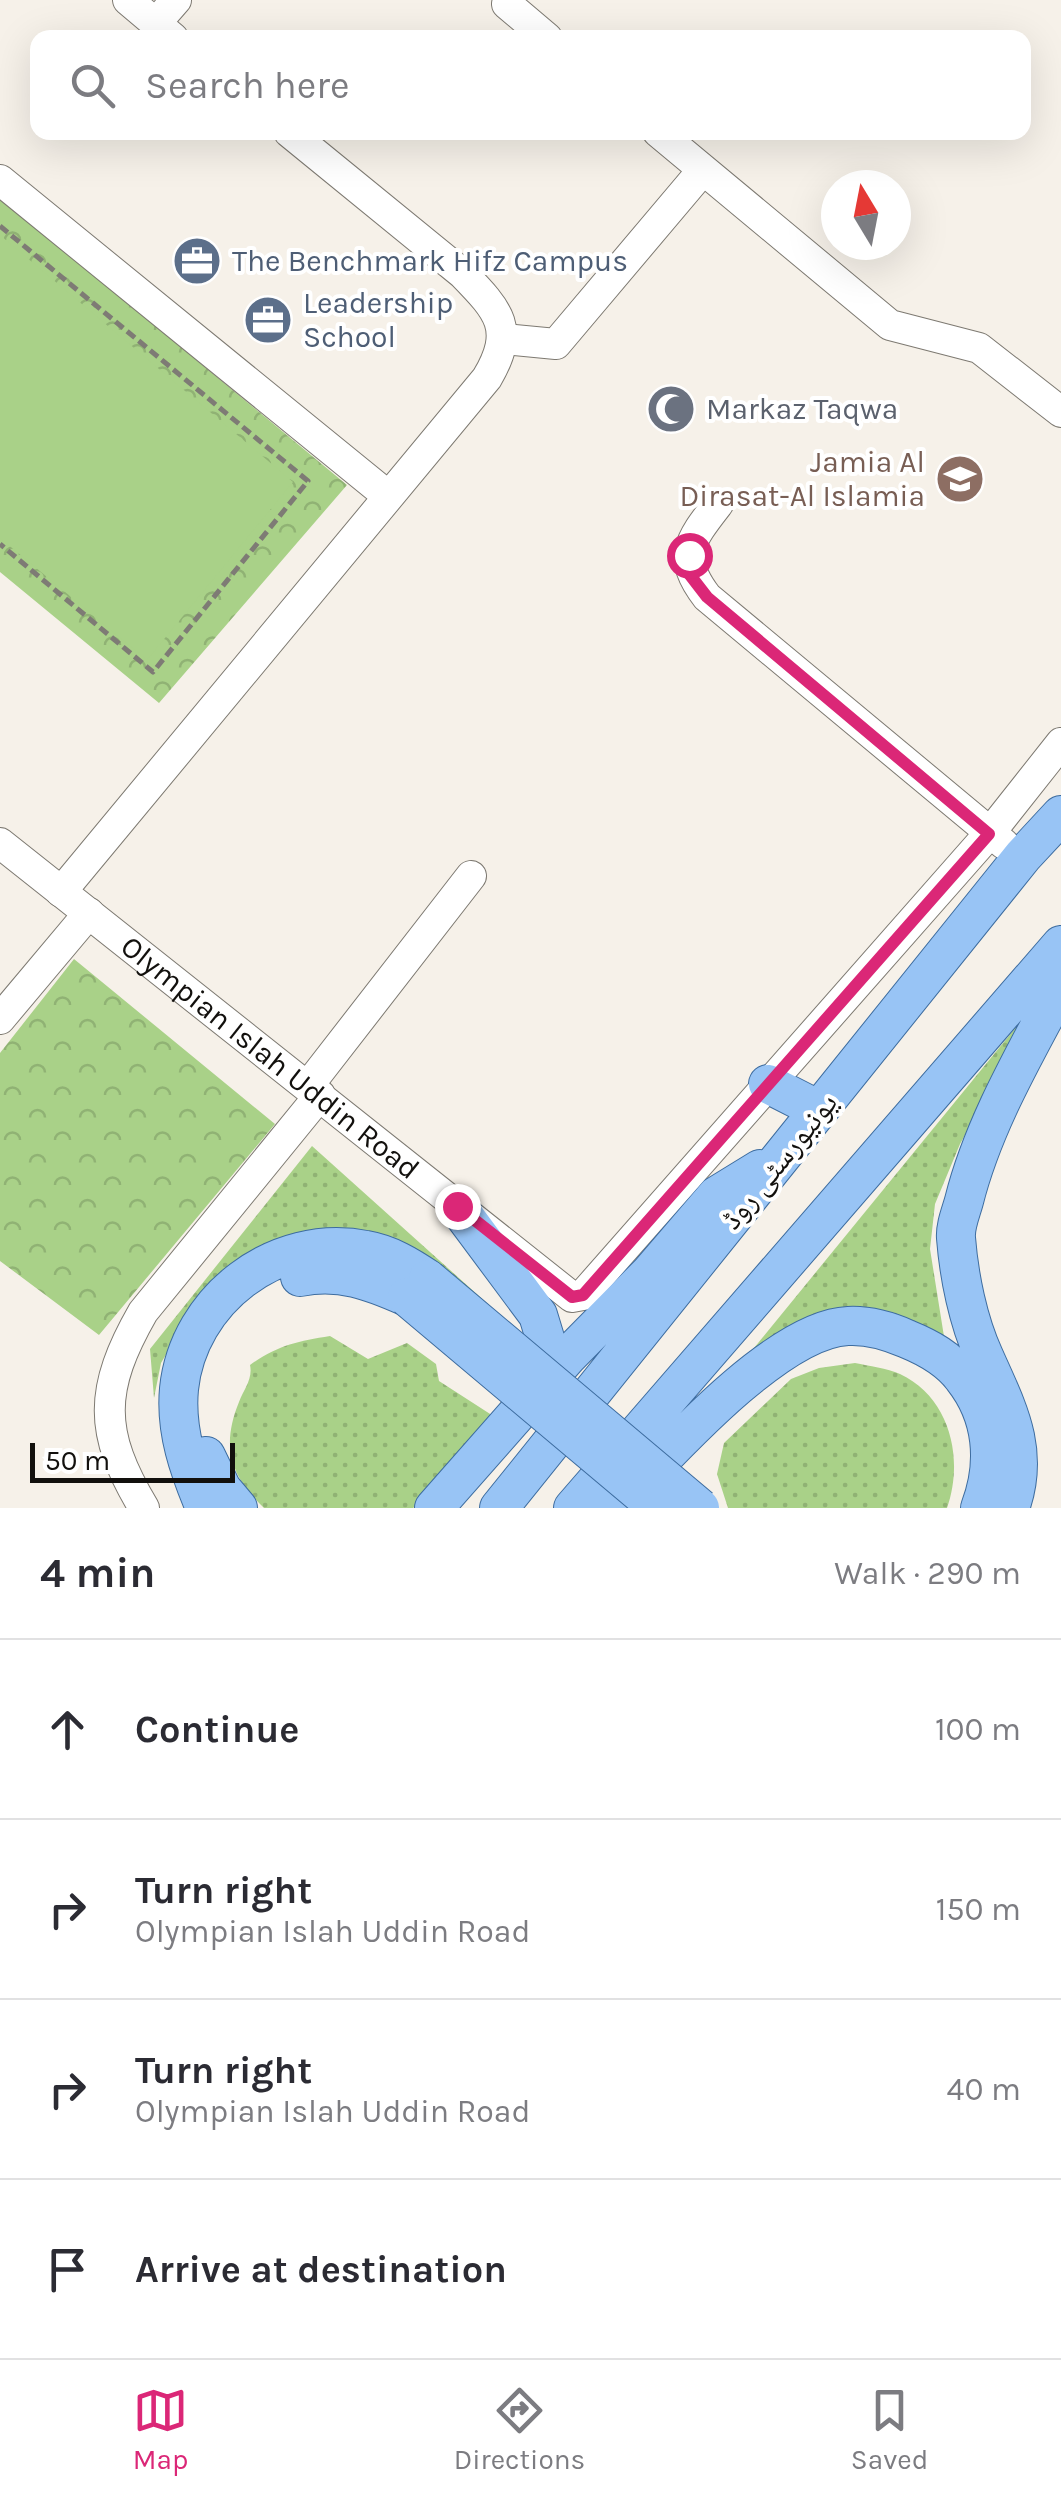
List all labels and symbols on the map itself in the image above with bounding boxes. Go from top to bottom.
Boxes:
north arrow [821,170,911,260]
office icon: The Benchmark Hifz Campus [171,235,223,287]
place label: The Benchmark Hifz Campus [232,243,628,279]
place label: Leadership School [303,285,453,355]
office icon: Leadership School [242,294,294,346]
mosque icon: Markaz Taqwa [645,383,697,435]
place label: Markaz Taqwa [706,391,898,427]
place label: Jamia Al Dirasat-Al Islamia [680,444,925,514]
school or university icon: Jamia Al Dirasat-Al Islamia [934,453,986,505]
route start [667,533,713,579]
street label: Olympian Islah Uddin Road [114,928,427,1187]
street label: یونیورسٹی روڈ [713,1085,845,1237]
route end [435,1184,481,1230]
scale bar [30,1438,235,1482]

